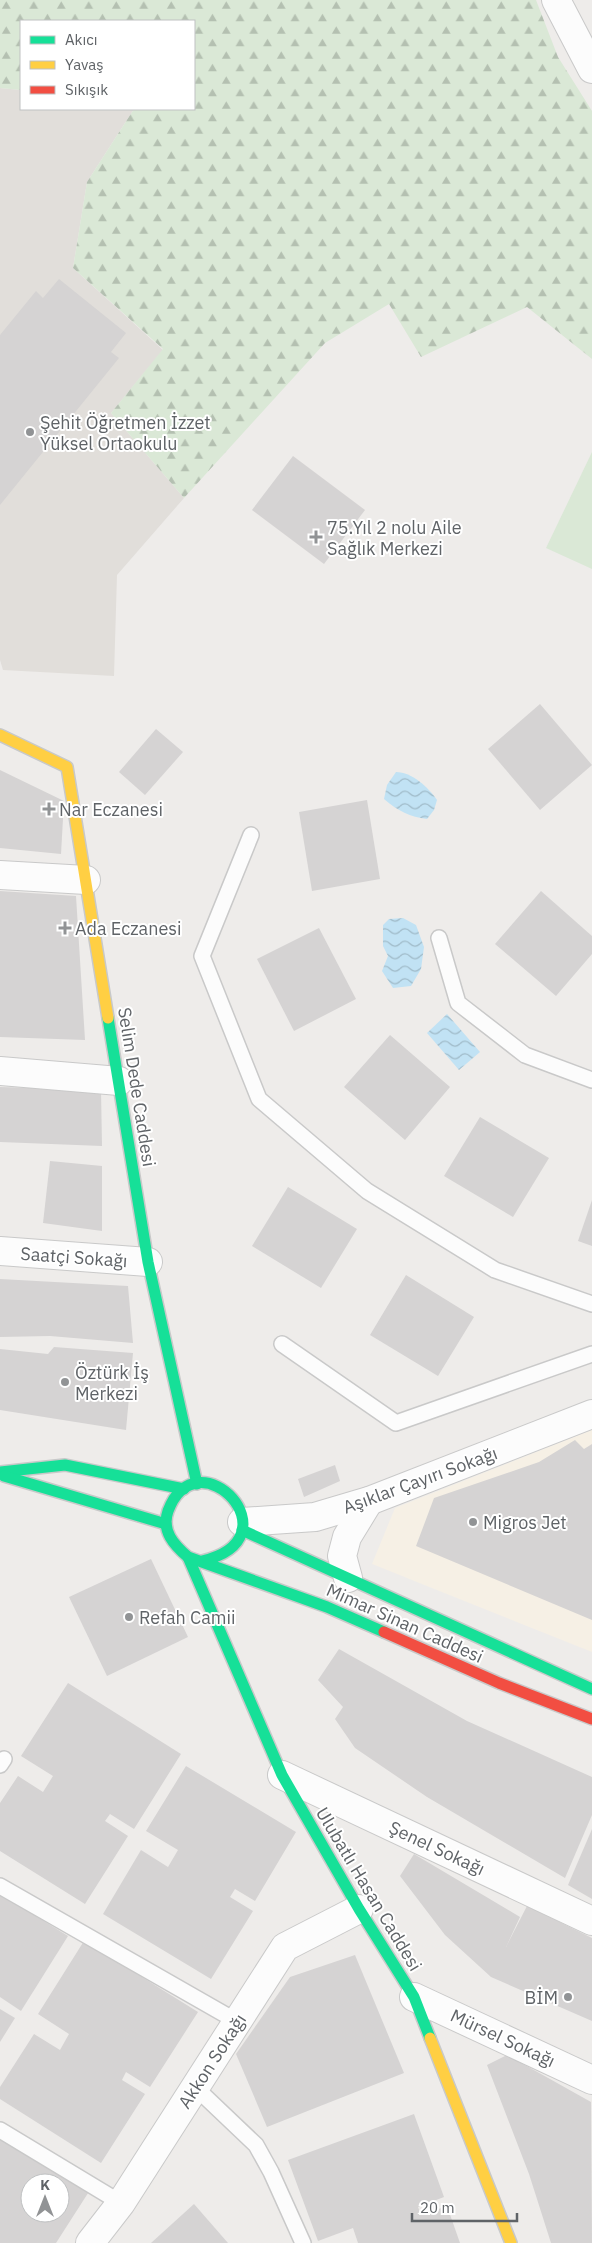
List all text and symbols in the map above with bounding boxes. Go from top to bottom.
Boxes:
legend [20,20,195,110]
text: Akıcı [65,30,98,49]
text: Yavaş [65,55,104,74]
text: Sıkışık [65,80,108,99]
place label: Şehit Öğretmen İzzet Yüksel Ortaokulu [40,411,211,455]
marker: Şehit Öğretmen İzzet Yüksel Ortaokulu [24,426,36,438]
place label: 75.Yıl 2 nolu Aile Sağlık Merkezi [327,516,462,560]
marker: 75.Yıl 2 nolu Aile Sağlık Merkezi [309,530,323,544]
place label: Nar Eczanesi [59,798,163,821]
marker: Nar Eczanesi [43,803,55,815]
place label: Ada Eczanesi [75,917,182,940]
marker: Ada Eczanesi [59,922,71,934]
street label: Selim Dede Caddesi [113,1006,161,1168]
street label: Saatçi Sokağı [20,1242,128,1272]
place label: Öztürk İş Merkezi [75,1361,149,1405]
marker: Öztürk İş Merkezi [59,1376,71,1388]
street label: Aşıklar Çayırı Sokağı [340,1441,500,1519]
place label: Migros Jet [483,1511,567,1534]
marker: Migros Jet [467,1516,479,1528]
street label: Mimar Sinan Caddesi [323,1578,487,1668]
place label: Refah Camii [139,1606,236,1629]
marker: Refah Camii [123,1611,135,1623]
street label: Ulubatlı Hasan Caddesi [311,1803,427,1975]
street label: Şenel Sokağı [385,1816,489,1880]
place label: BİM [524,1986,558,2009]
marker: BİM [562,1991,574,2003]
street label: Mürsel Sokağı [447,2004,559,2072]
street label: Akkon Sokağı [173,2009,251,2113]
north arrow [20,2173,70,2223]
text: K [40,2176,50,2194]
scale bar [412,2190,517,2222]
text: 20 m [420,2198,455,2217]

